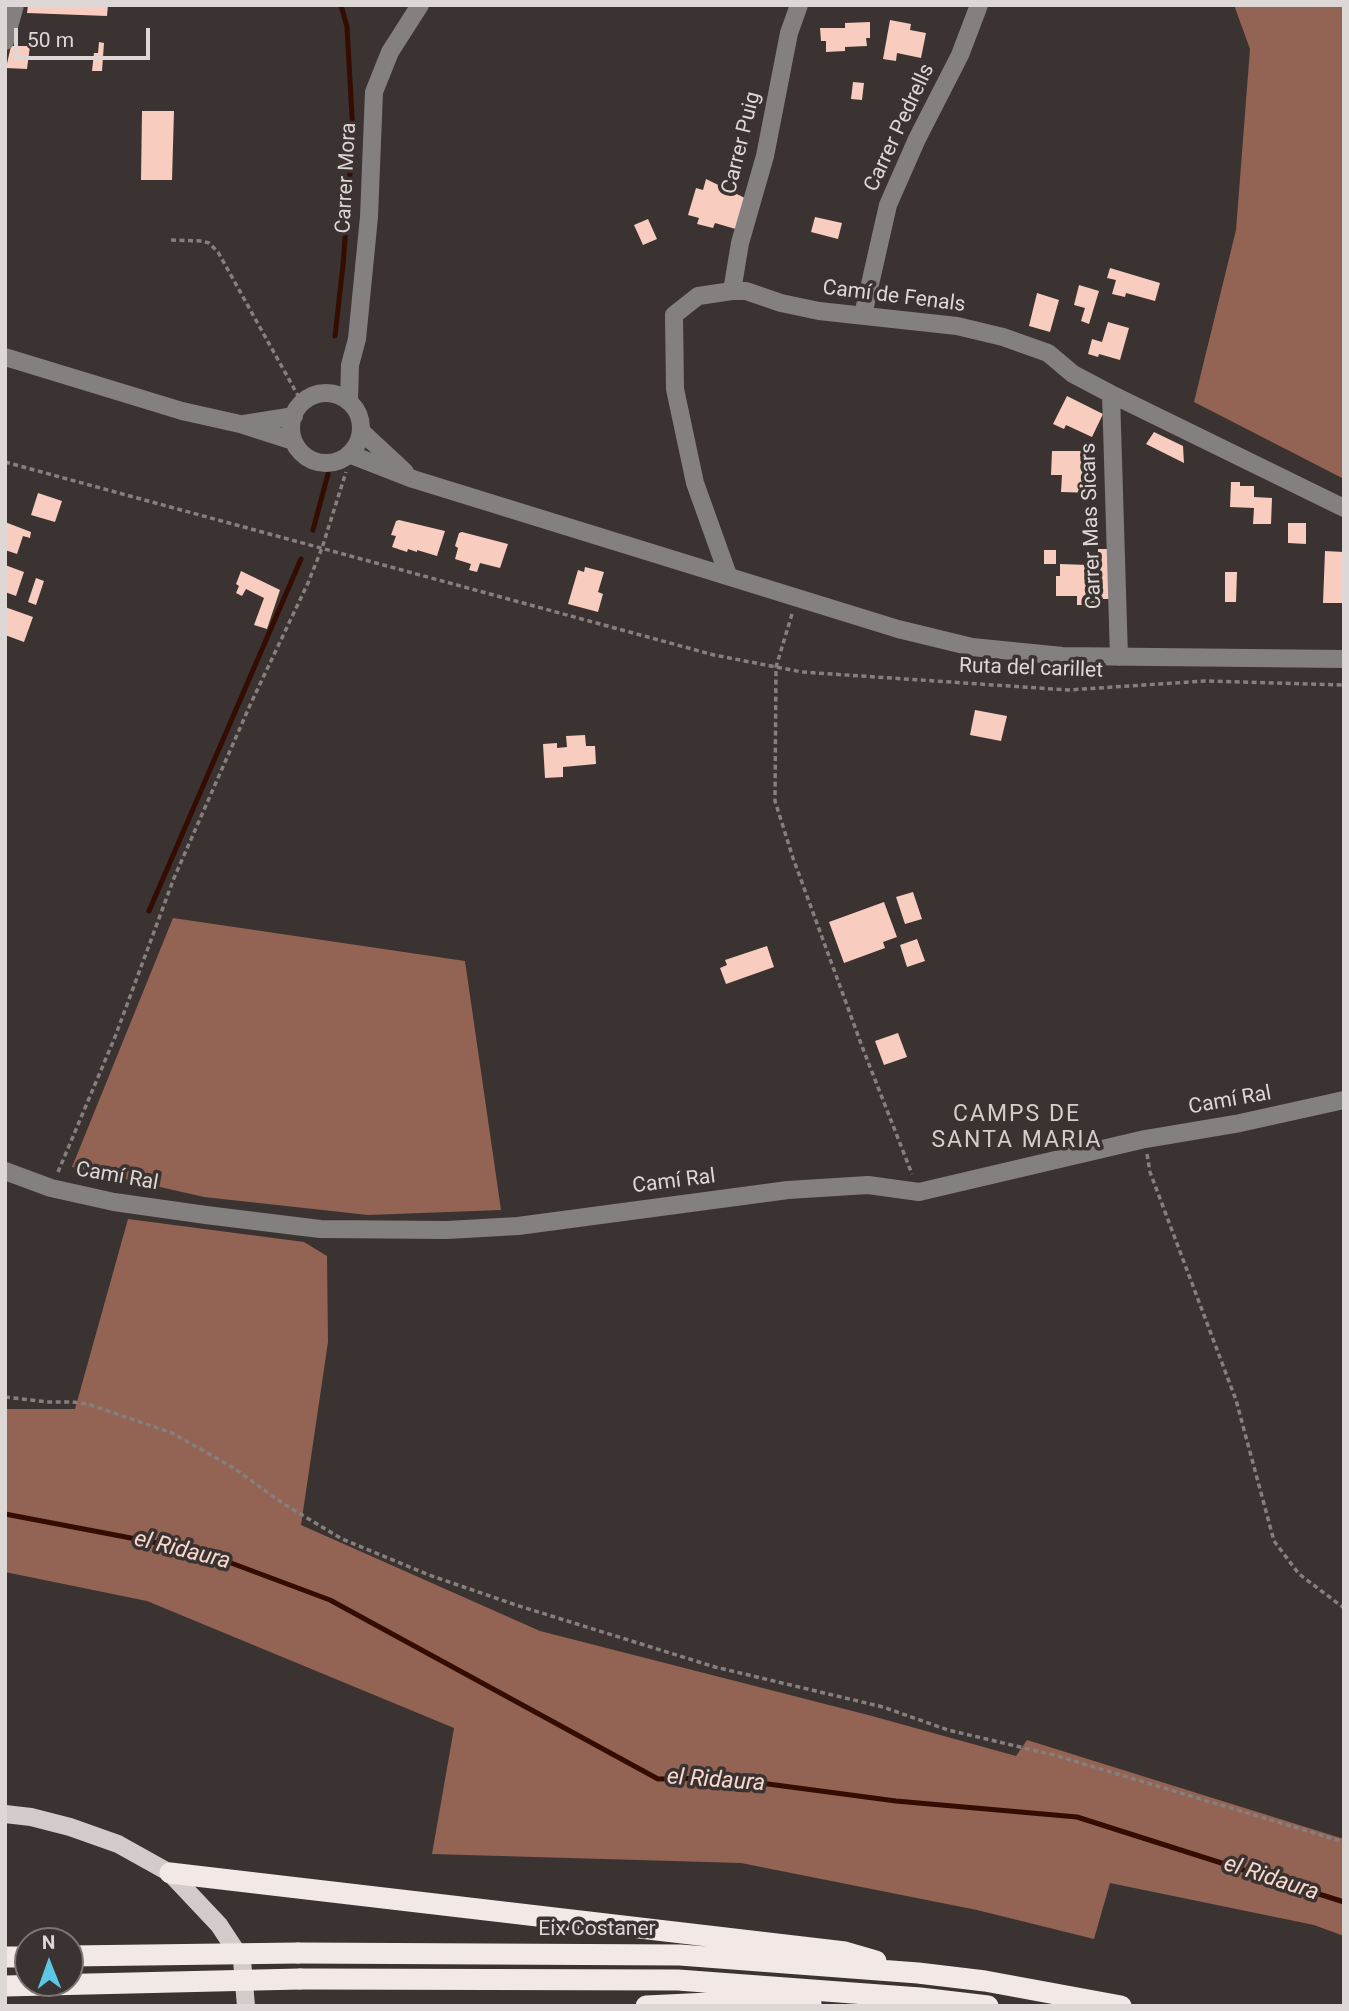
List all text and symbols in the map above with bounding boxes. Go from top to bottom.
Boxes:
scale bar [18,14,154,58]
text: 50 m [27,28,74,52]
street label: Carrer Pedrells [859,60,941,196]
street label: Carrer Puig [717,89,767,197]
street label: Carrer Mora [332,122,362,234]
street label: Camí de Fenals [821,276,967,318]
street label: Carrer Mas Sicars [1077,442,1107,610]
street label: Ruta del carillet [959,654,1103,684]
street label: Camí Ral [1187,1081,1273,1121]
district label: CAMPS DE SANTA MARIA [933,1101,1101,1155]
street label: Camí Ral [74,1157,160,1197]
street label: Camí Ral [631,1164,717,1200]
water label: el Ridaura [131,1526,233,1576]
water label: el Ridaura [666,1764,766,1798]
water label: el Ridaura [1220,1851,1322,1907]
street label: Eix Costaner [538,1917,656,1943]
north arrow [14,1927,84,1997]
text: N [42,1931,56,1954]

